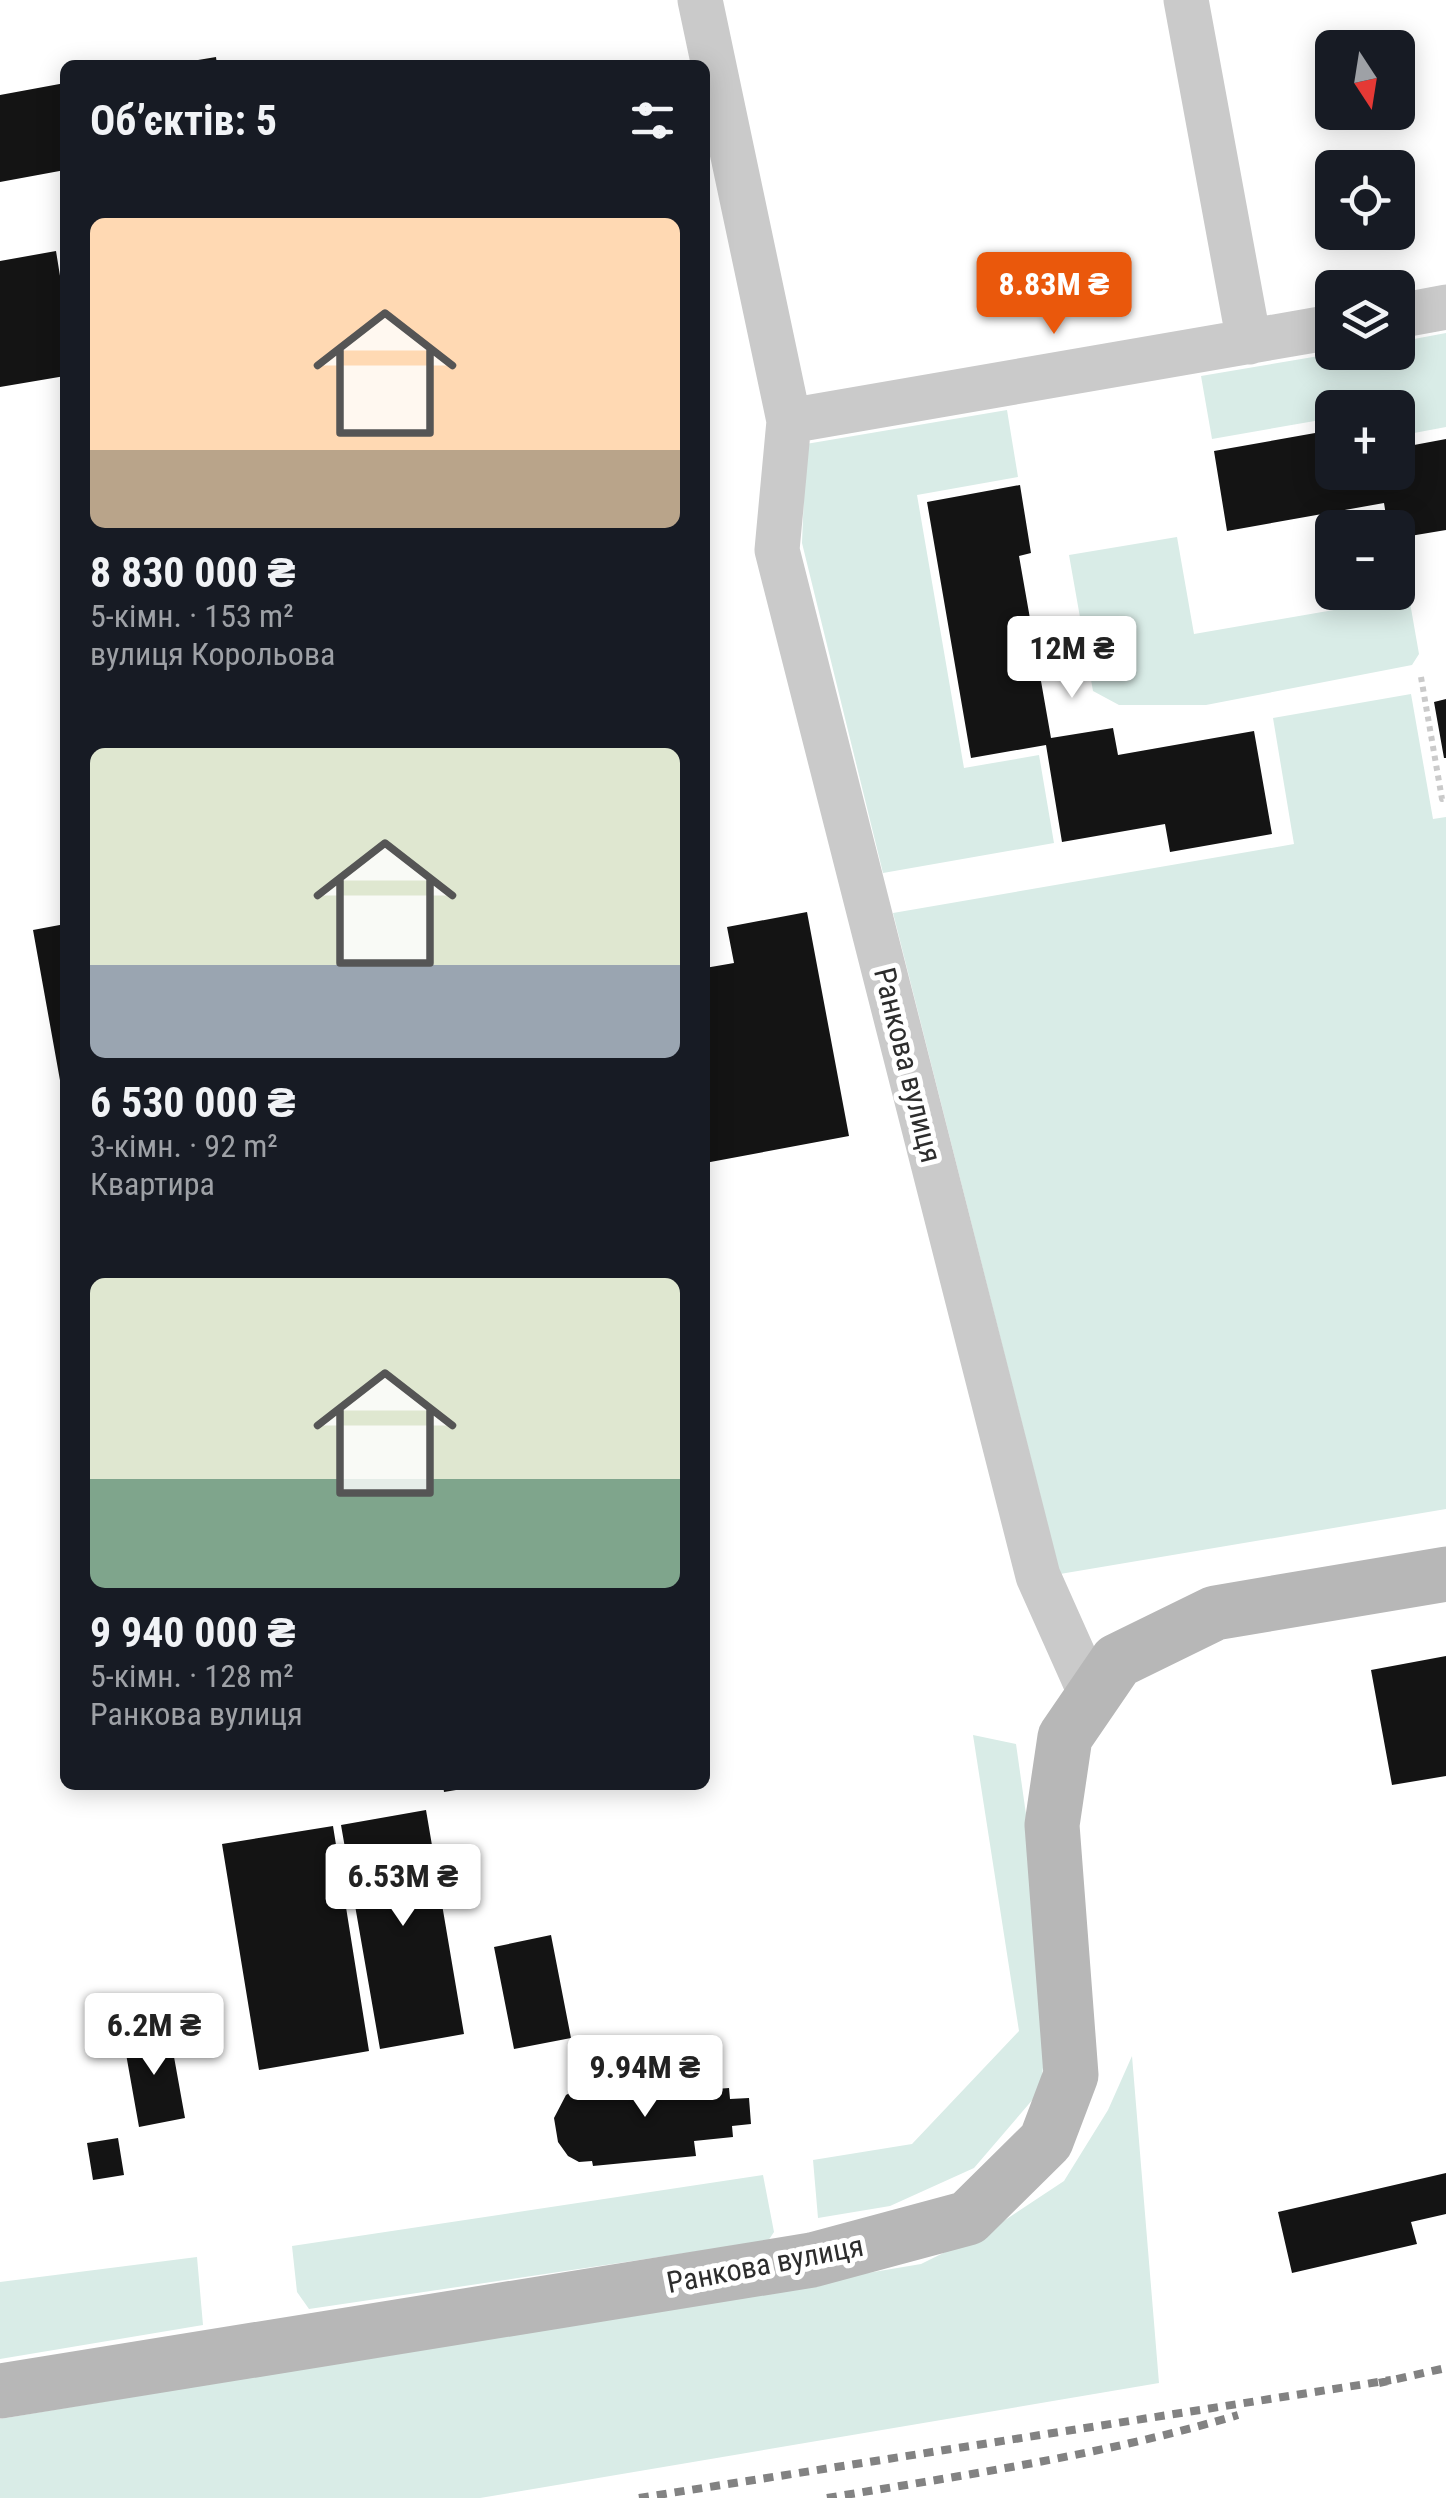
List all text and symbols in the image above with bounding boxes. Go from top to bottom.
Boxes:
north arrow [1315,30,1415,130]
map controls [1315,30,1415,610]
icon: filters [625,93,680,148]
text: Об’єктів: 5 [90,96,277,145]
button: locate [1315,150,1415,250]
pin: 8.83M ₴ [962,252,1146,337]
text: 8.83M ₴ [999,265,1109,303]
button: layers [1315,270,1415,370]
icon: home [295,283,475,463]
button: + [1315,390,1415,490]
button: − [1315,510,1415,610]
text: 8 830 000 ₴ [90,548,296,597]
text: 5-кімн. · 153 m² [90,597,294,635]
pin: 12M ₴ [1002,616,1142,701]
text: 12M ₴ [1029,629,1115,667]
text: вулиця Корольова [90,635,335,673]
icon: home [295,813,475,993]
street label: Ранкова вулиця [867,964,949,1166]
text: 6 530 000 ₴ [90,1078,296,1127]
text: 3-кімн. · 92 m² [90,1127,278,1165]
text: Квартира [90,1165,215,1203]
icon: home [295,1343,475,1523]
text: 9 940 000 ₴ [90,1608,296,1657]
text: 5-кімн. · 128 m² [90,1657,294,1695]
text: Ранкова вулиця [90,1695,303,1733]
pin: 6.53M ₴ [311,1844,495,1929]
text: 6.53M ₴ [348,1857,458,1895]
pin: 6.2M ₴ [73,1993,235,2078]
text: 6.2M ₴ [107,2006,201,2044]
pin: 9.94M ₴ [553,2035,737,2120]
text: 9.94M ₴ [590,2048,700,2086]
street label: Ранкова вулиця [664,2228,866,2300]

